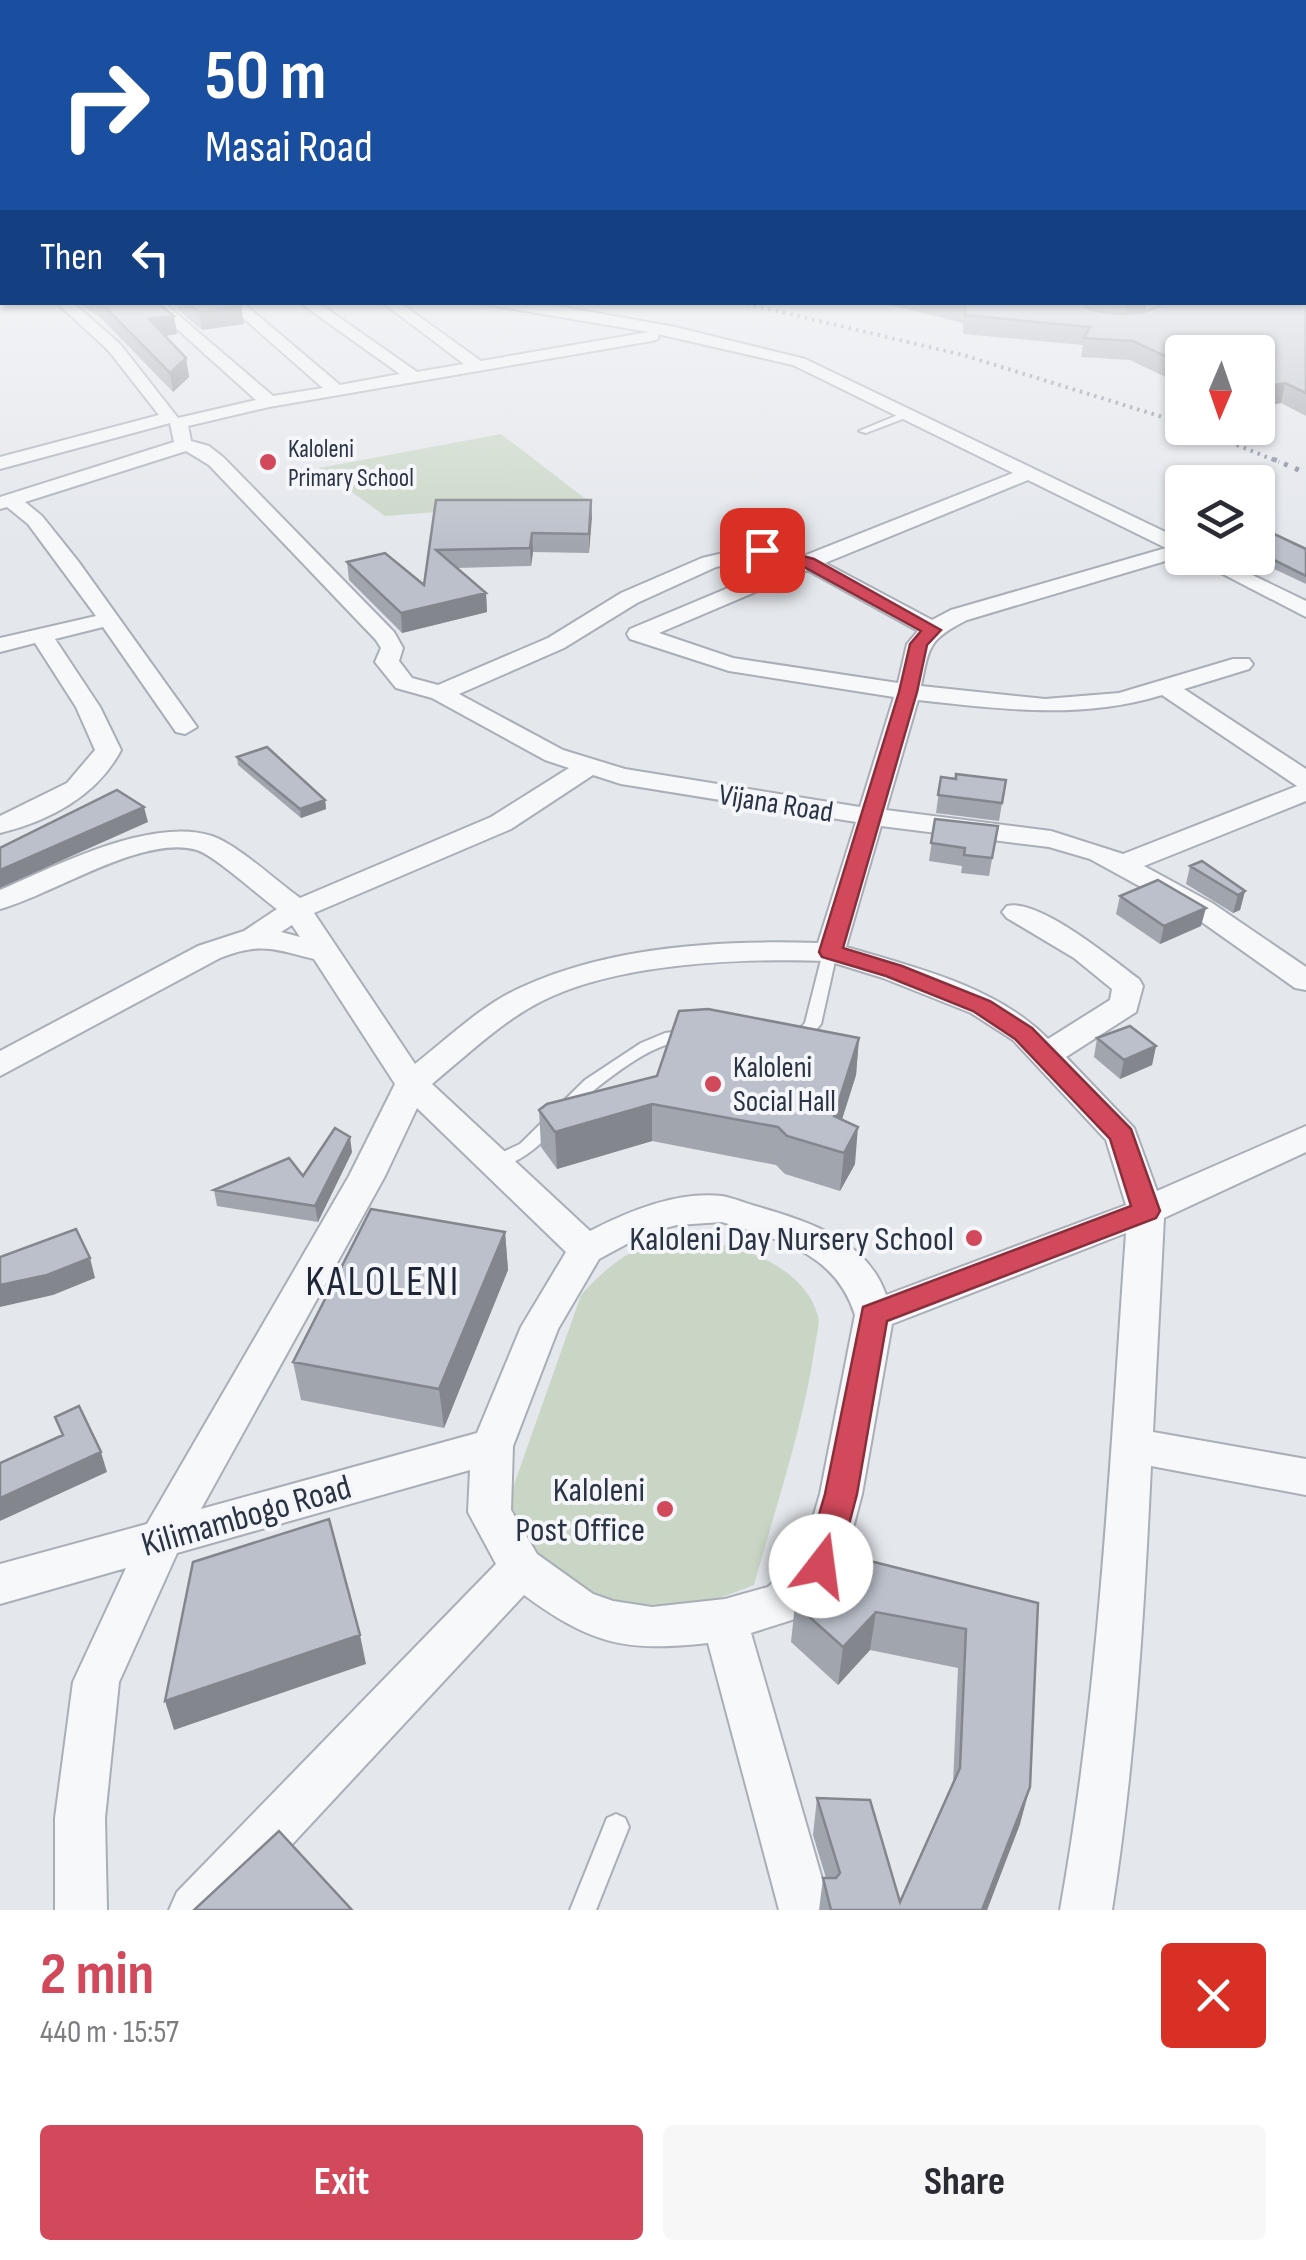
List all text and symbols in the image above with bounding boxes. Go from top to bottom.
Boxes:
text: 50 m [205,35,326,119]
icon: right [40,40,170,170]
text: Masai Road [205,120,373,175]
icon: left [123,230,178,285]
text: Then [40,235,103,280]
north arrow [1165,335,1275,445]
map controls [1165,335,1275,575]
place label: Kaloleni Primary School [288,434,414,494]
marker: Kaloleni Primary School [257,451,279,473]
button: layers [1165,465,1275,575]
pin [720,508,805,593]
icon: arrive [735,523,790,578]
street label: Vijana Road [716,777,836,831]
place label: Kaloleni Social Hall [733,1050,836,1120]
marker: Kaloleni Social Hall [702,1073,724,1095]
place label: Kaloleni Day Nursery School [629,1218,954,1261]
marker: Kaloleni Day Nursery School [963,1227,985,1249]
district label: KALOLENI [305,1257,461,1308]
street label: Kilimambogo Road [137,1466,356,1567]
place label: Kaloleni Post Office [515,1469,645,1552]
marker: Kaloleni Post Office [654,1498,676,1520]
position arrow [769,1514,873,1618]
text: 2 min [40,1939,154,2011]
button: close [1161,1943,1266,2048]
text: 440 m · 15:57 [40,2013,179,2052]
button: Exit [40,2125,643,2240]
button: Share [663,2125,1266,2240]

